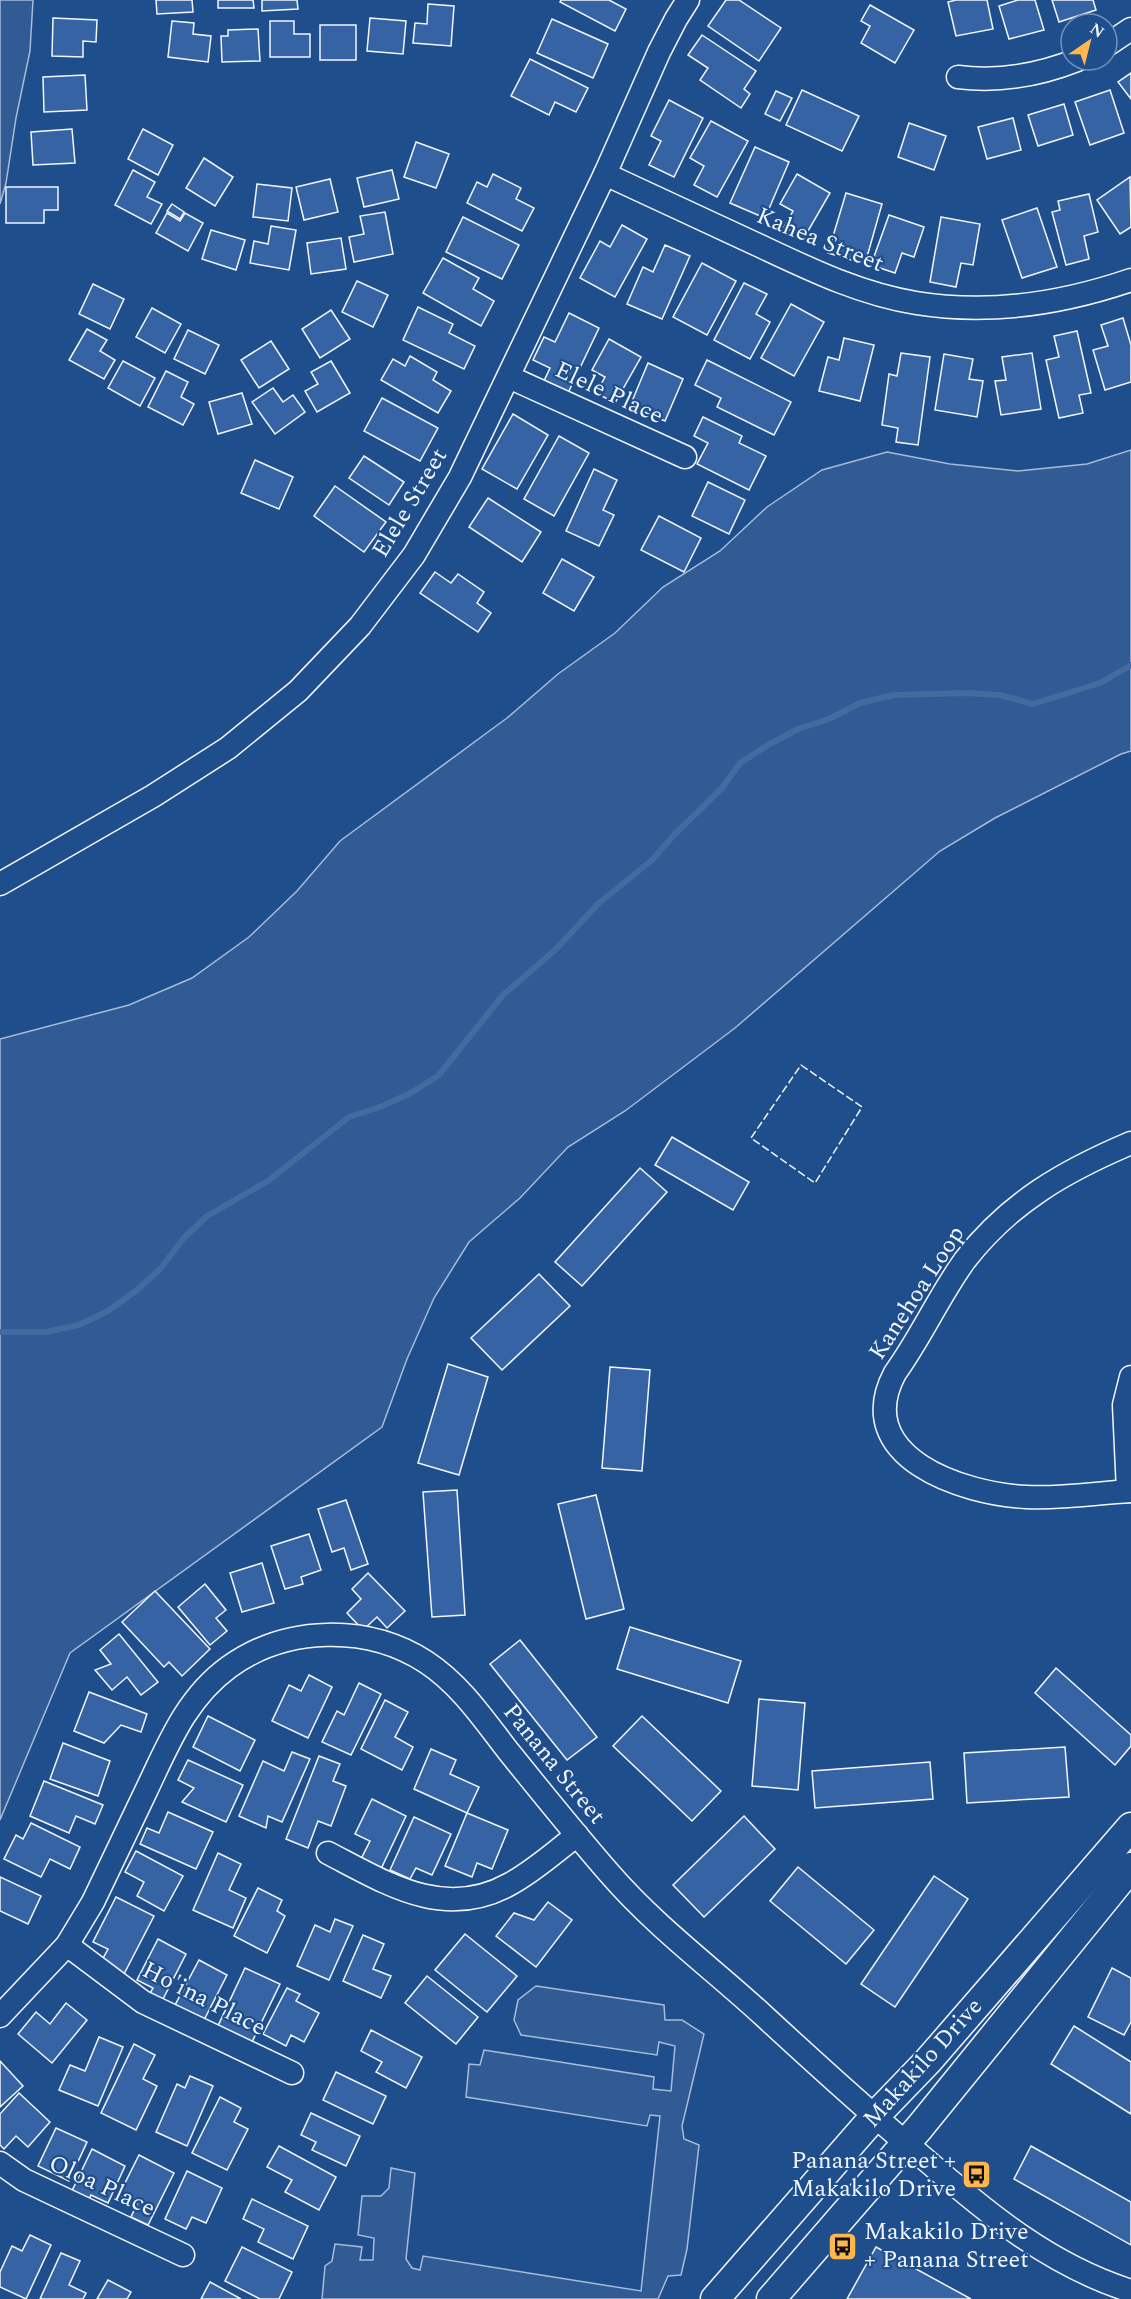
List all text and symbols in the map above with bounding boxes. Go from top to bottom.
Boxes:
north arrow [1059,12,1119,72]
text: N [1085,17,1109,44]
street label: Kahea Street [751,198,889,282]
street label: Elele Place [549,352,669,434]
street label: Elele Street [363,441,457,565]
street label: Kanehoa Loop [860,1219,974,1367]
street label: Panana Street [494,1696,614,1832]
street label: Ho'ina Place [136,1952,272,2046]
street label: Makakilo Drive [855,1990,991,2136]
place label: Panana Street + Makakilo Drive [791,2143,956,2207]
street label: Oloa Place [43,2145,161,2227]
bus stop icon: Panana Street + Makakilo Drive [961,2159,993,2191]
place label: Makakilo Drive + Panana Street [864,2214,1029,2278]
bus stop icon: Makakilo Drive + Panana Street [827,2230,859,2262]

